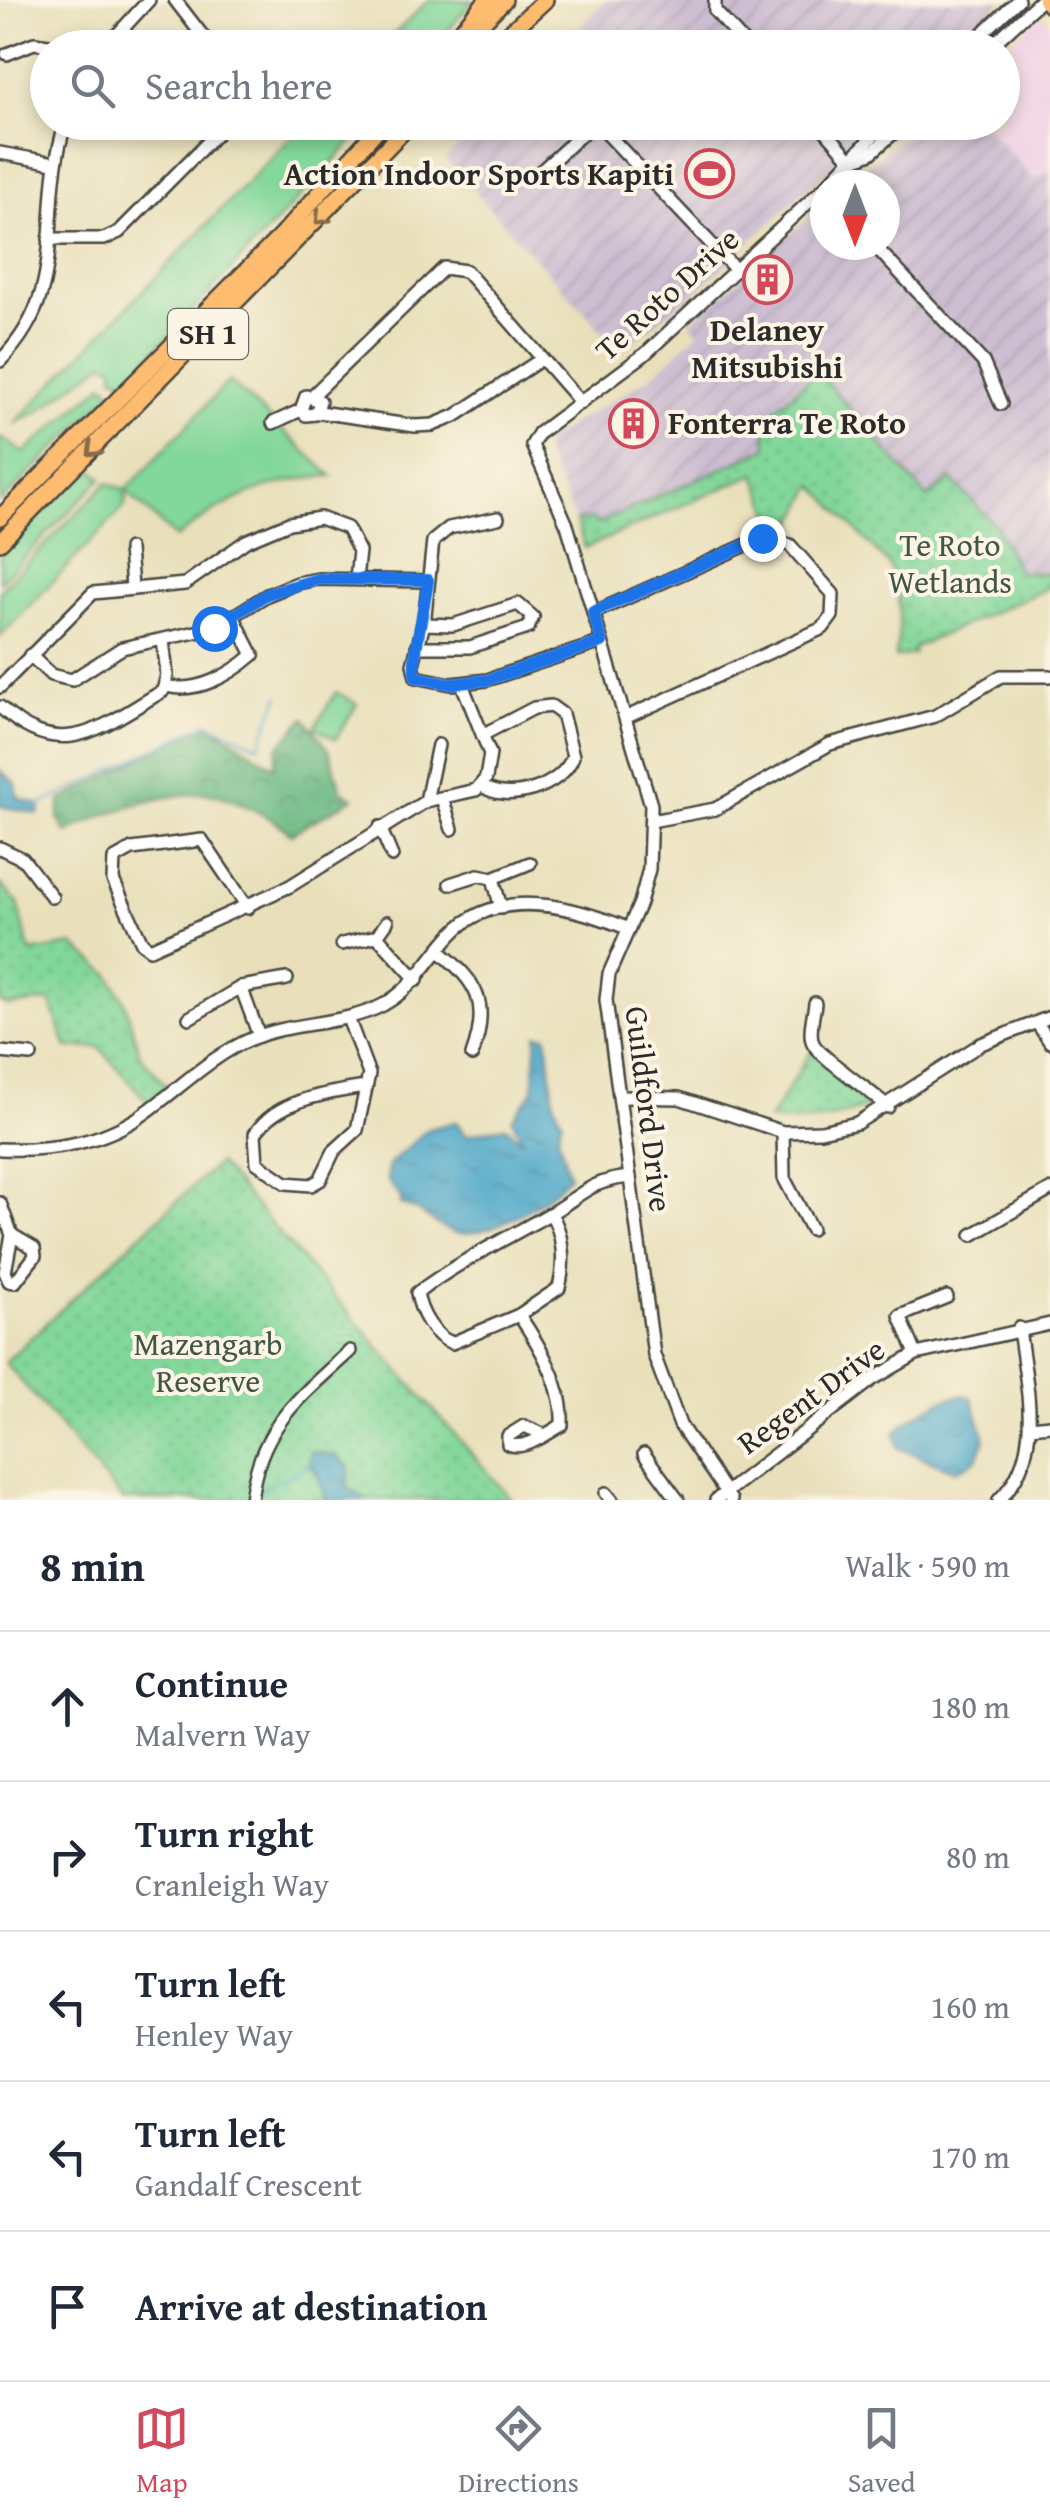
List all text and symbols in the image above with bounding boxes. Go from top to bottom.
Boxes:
search box [30,30,1020,140]
text: Search here [145,57,333,113]
icon: search [65,58,120,113]
sports icon: Action Indoor Sports Kapiti [683,148,735,200]
place label: Action Indoor Sports Kapiti [283,150,674,197]
north arrow [810,170,900,260]
one-way arrow [315,206,333,225]
street label: Te Roto Drive [584,216,749,371]
building icon: Delaney Mitsubishi [741,254,793,306]
place label: Delaney Mitsubishi [691,306,843,390]
road number: SH 1 [168,309,248,359]
building icon: Fonterra Te Roto [607,397,659,449]
place label: Fonterra Te Roto [668,399,906,446]
one-way arrow [87,438,105,456]
route end [740,516,786,562]
park label: Te Roto Wetlands [888,521,1012,605]
route start [192,606,238,652]
street label: Guildford Drive [614,1004,685,1214]
park label: Mazengarb Reserve [133,1320,283,1404]
street label: Regent Drive [727,1326,894,1465]
text: 8 min [40,1535,145,1596]
text: Walk · 590 m [845,1542,1010,1589]
text: Continue [135,1655,288,1711]
icon: ahead [40,1679,95,1734]
text: 180 m [931,1683,1010,1730]
text: Malvern Way [135,1711,311,1758]
text: Turn right [135,1805,314,1861]
icon: right [40,1829,95,1884]
text: 80 m [946,1833,1010,1880]
text: Cranleigh Way [135,1861,329,1908]
text: Turn left [135,1955,286,2011]
icon: left [40,1979,95,2034]
text: 160 m [931,1983,1010,2030]
text: Henley Way [135,2011,293,2058]
text: Turn left [135,2105,286,2161]
icon: left [40,2129,95,2184]
text: 170 m [931,2133,1010,2180]
text: Gandalf Crescent [135,2161,362,2208]
text: Arrive at destination [135,2278,488,2334]
icon: arrive [40,2279,95,2334]
tab: Map [134,2401,189,2502]
tab: Directions [458,2401,579,2502]
tab: Saved [848,2401,916,2502]

